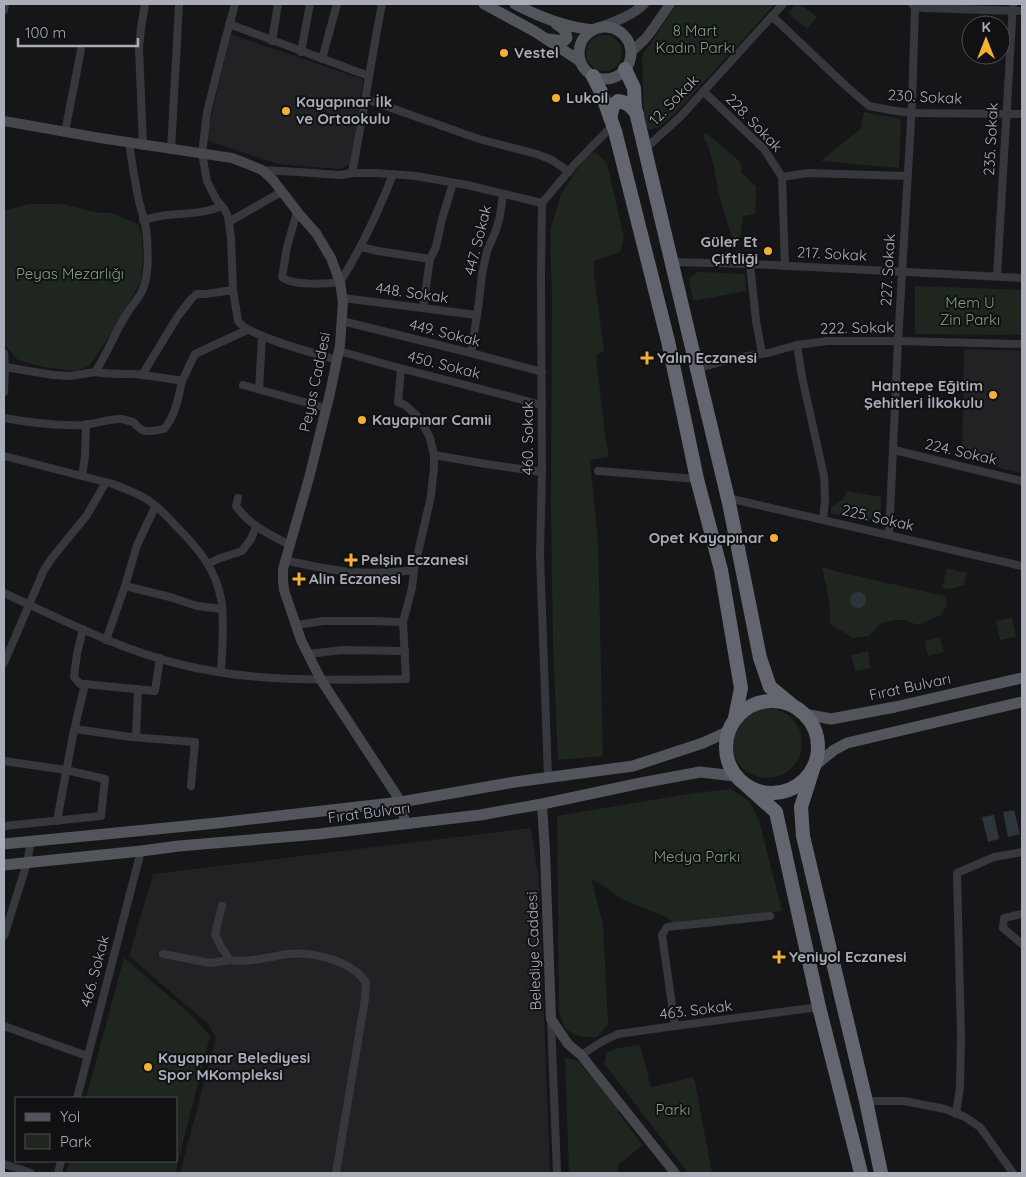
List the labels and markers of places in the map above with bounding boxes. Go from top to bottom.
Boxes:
place label: Vestel [514,43,559,62]
marker: Vestel [498,47,510,59]
place label: Lukoil [566,88,608,107]
place label: Kayapınar İlk ve Ortaokulu [296,92,392,128]
marker: Lukoil [550,92,562,104]
marker: Kayapınar İlk ve Ortaokulu [280,105,292,117]
place label: Güler Et Çiftliği [701,232,758,268]
marker: Güler Et Çiftliği [762,245,774,257]
place label: Yalın Eczanesi [657,348,757,367]
marker: Yalın Eczanesi [641,352,653,364]
place label: Hantepe Eğitim Şehitleri İlkokulu [864,376,983,412]
marker: Hantepe Eğitim Şehitleri İlkokulu [987,389,999,401]
place label: Kayapınar Camii [372,410,491,429]
marker: Kayapınar Camii [356,414,368,426]
place label: Opet Kayapınar [649,528,764,547]
marker: Opet Kayapınar [768,532,780,544]
place label: Pelşin Eczanesi [361,550,468,569]
marker: Pelşin Eczanesi [345,554,357,566]
place label: Alin Eczanesi [309,569,401,588]
marker: Alin Eczanesi [293,573,305,585]
place label: Yeniyol Eczanesi [789,947,907,966]
marker: Yeniyol Eczanesi [773,951,785,963]
place label: Kayapınar Belediyesi Spor MKompleksi [158,1048,310,1084]
marker: Kayapınar Belediyesi Spor MKompleksi [142,1061,154,1073]

